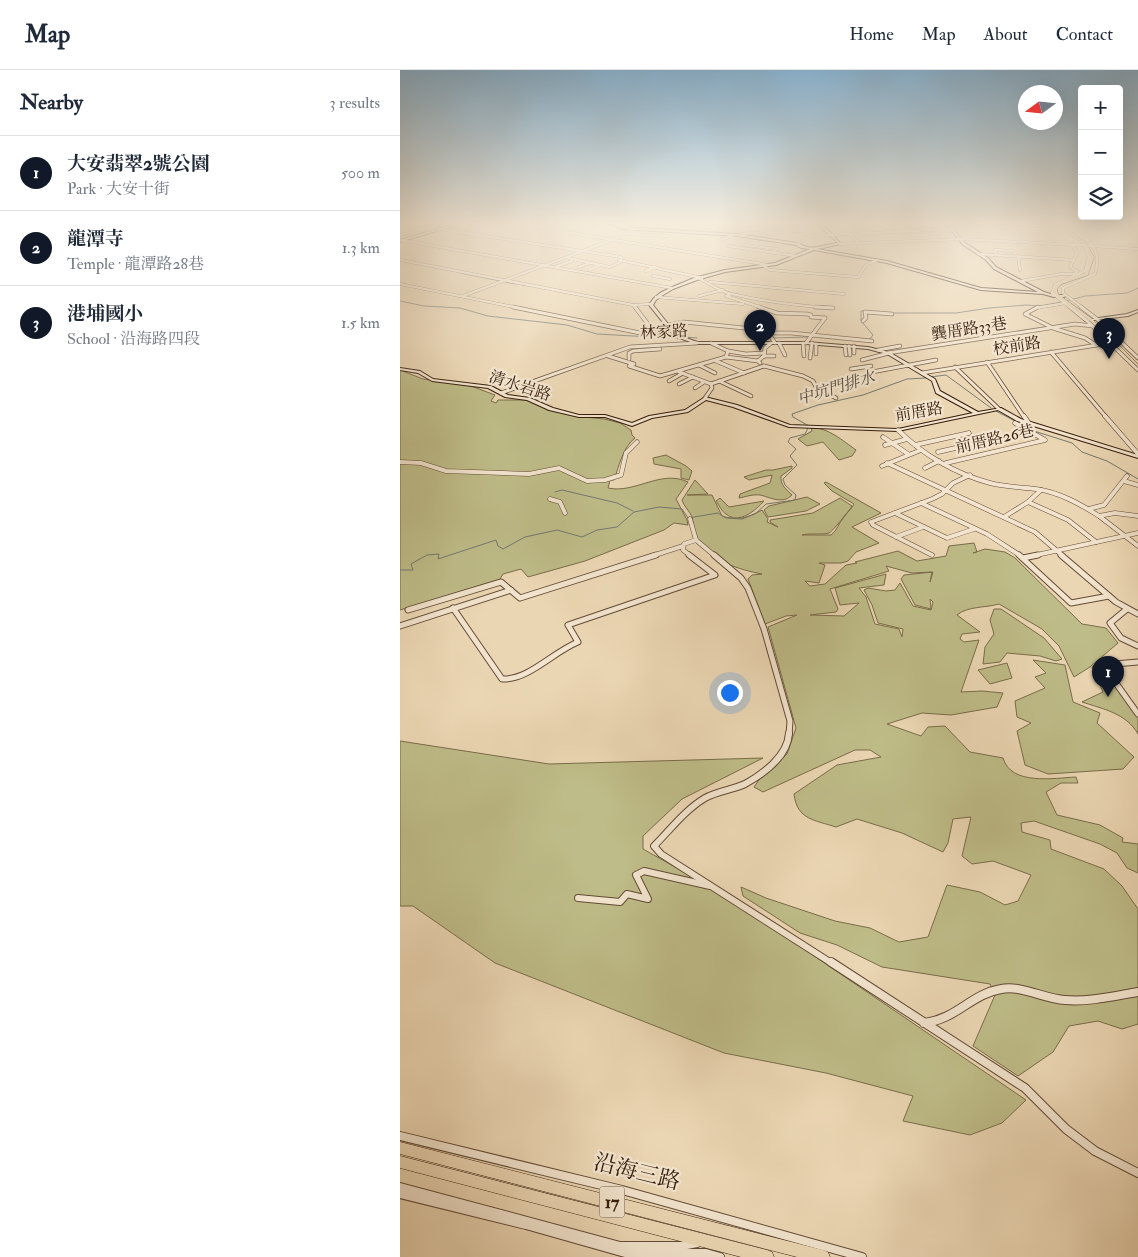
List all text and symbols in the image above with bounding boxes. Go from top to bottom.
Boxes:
text: Map [25,19,70,50]
text: Home [849,23,894,46]
text: Map [922,23,956,46]
text: About [984,23,1028,46]
text: Contact [1056,23,1113,46]
north arrow [1018,85,1063,130]
map controls [1078,85,1123,220]
button: + [1078,85,1123,130]
text: Nearby [20,89,83,116]
text: 3 results [329,93,380,113]
button: − [1078,130,1123,175]
text: 大安翡翠2號公園 [67,152,210,176]
text: 1 [33,163,39,183]
text: 500 m [341,163,380,183]
button: layers [1078,175,1123,220]
text: Park · 大安十街 [67,179,170,199]
text: 龍潭寺 [67,227,124,251]
text: 2 [32,238,40,258]
text: 1.3 km [342,238,380,258]
text: Temple · 龍潭路28巷 [67,254,204,274]
text: 港埔國小 [67,302,143,326]
pin: 2 [744,310,776,351]
text: 3 [33,313,39,333]
text: 1.5 km [341,313,380,333]
street label: 龔厝路33巷 [930,313,1008,345]
pin: 3 [1093,318,1125,359]
street label: 林家路 [640,321,688,343]
text: School · 沿海路四段 [67,329,200,349]
street label: 校前路 [992,332,1042,360]
water label: 中坑門排水 [795,366,879,409]
street label: 清水岩路 [486,367,554,405]
street label: 前厝路 [894,398,944,426]
street label: 前厝路26巷 [954,420,1036,458]
pin: 1 [1092,656,1124,697]
your location [717,680,743,706]
street label: 沿海三路 [591,1148,683,1196]
road number: 17 [600,1186,624,1218]

